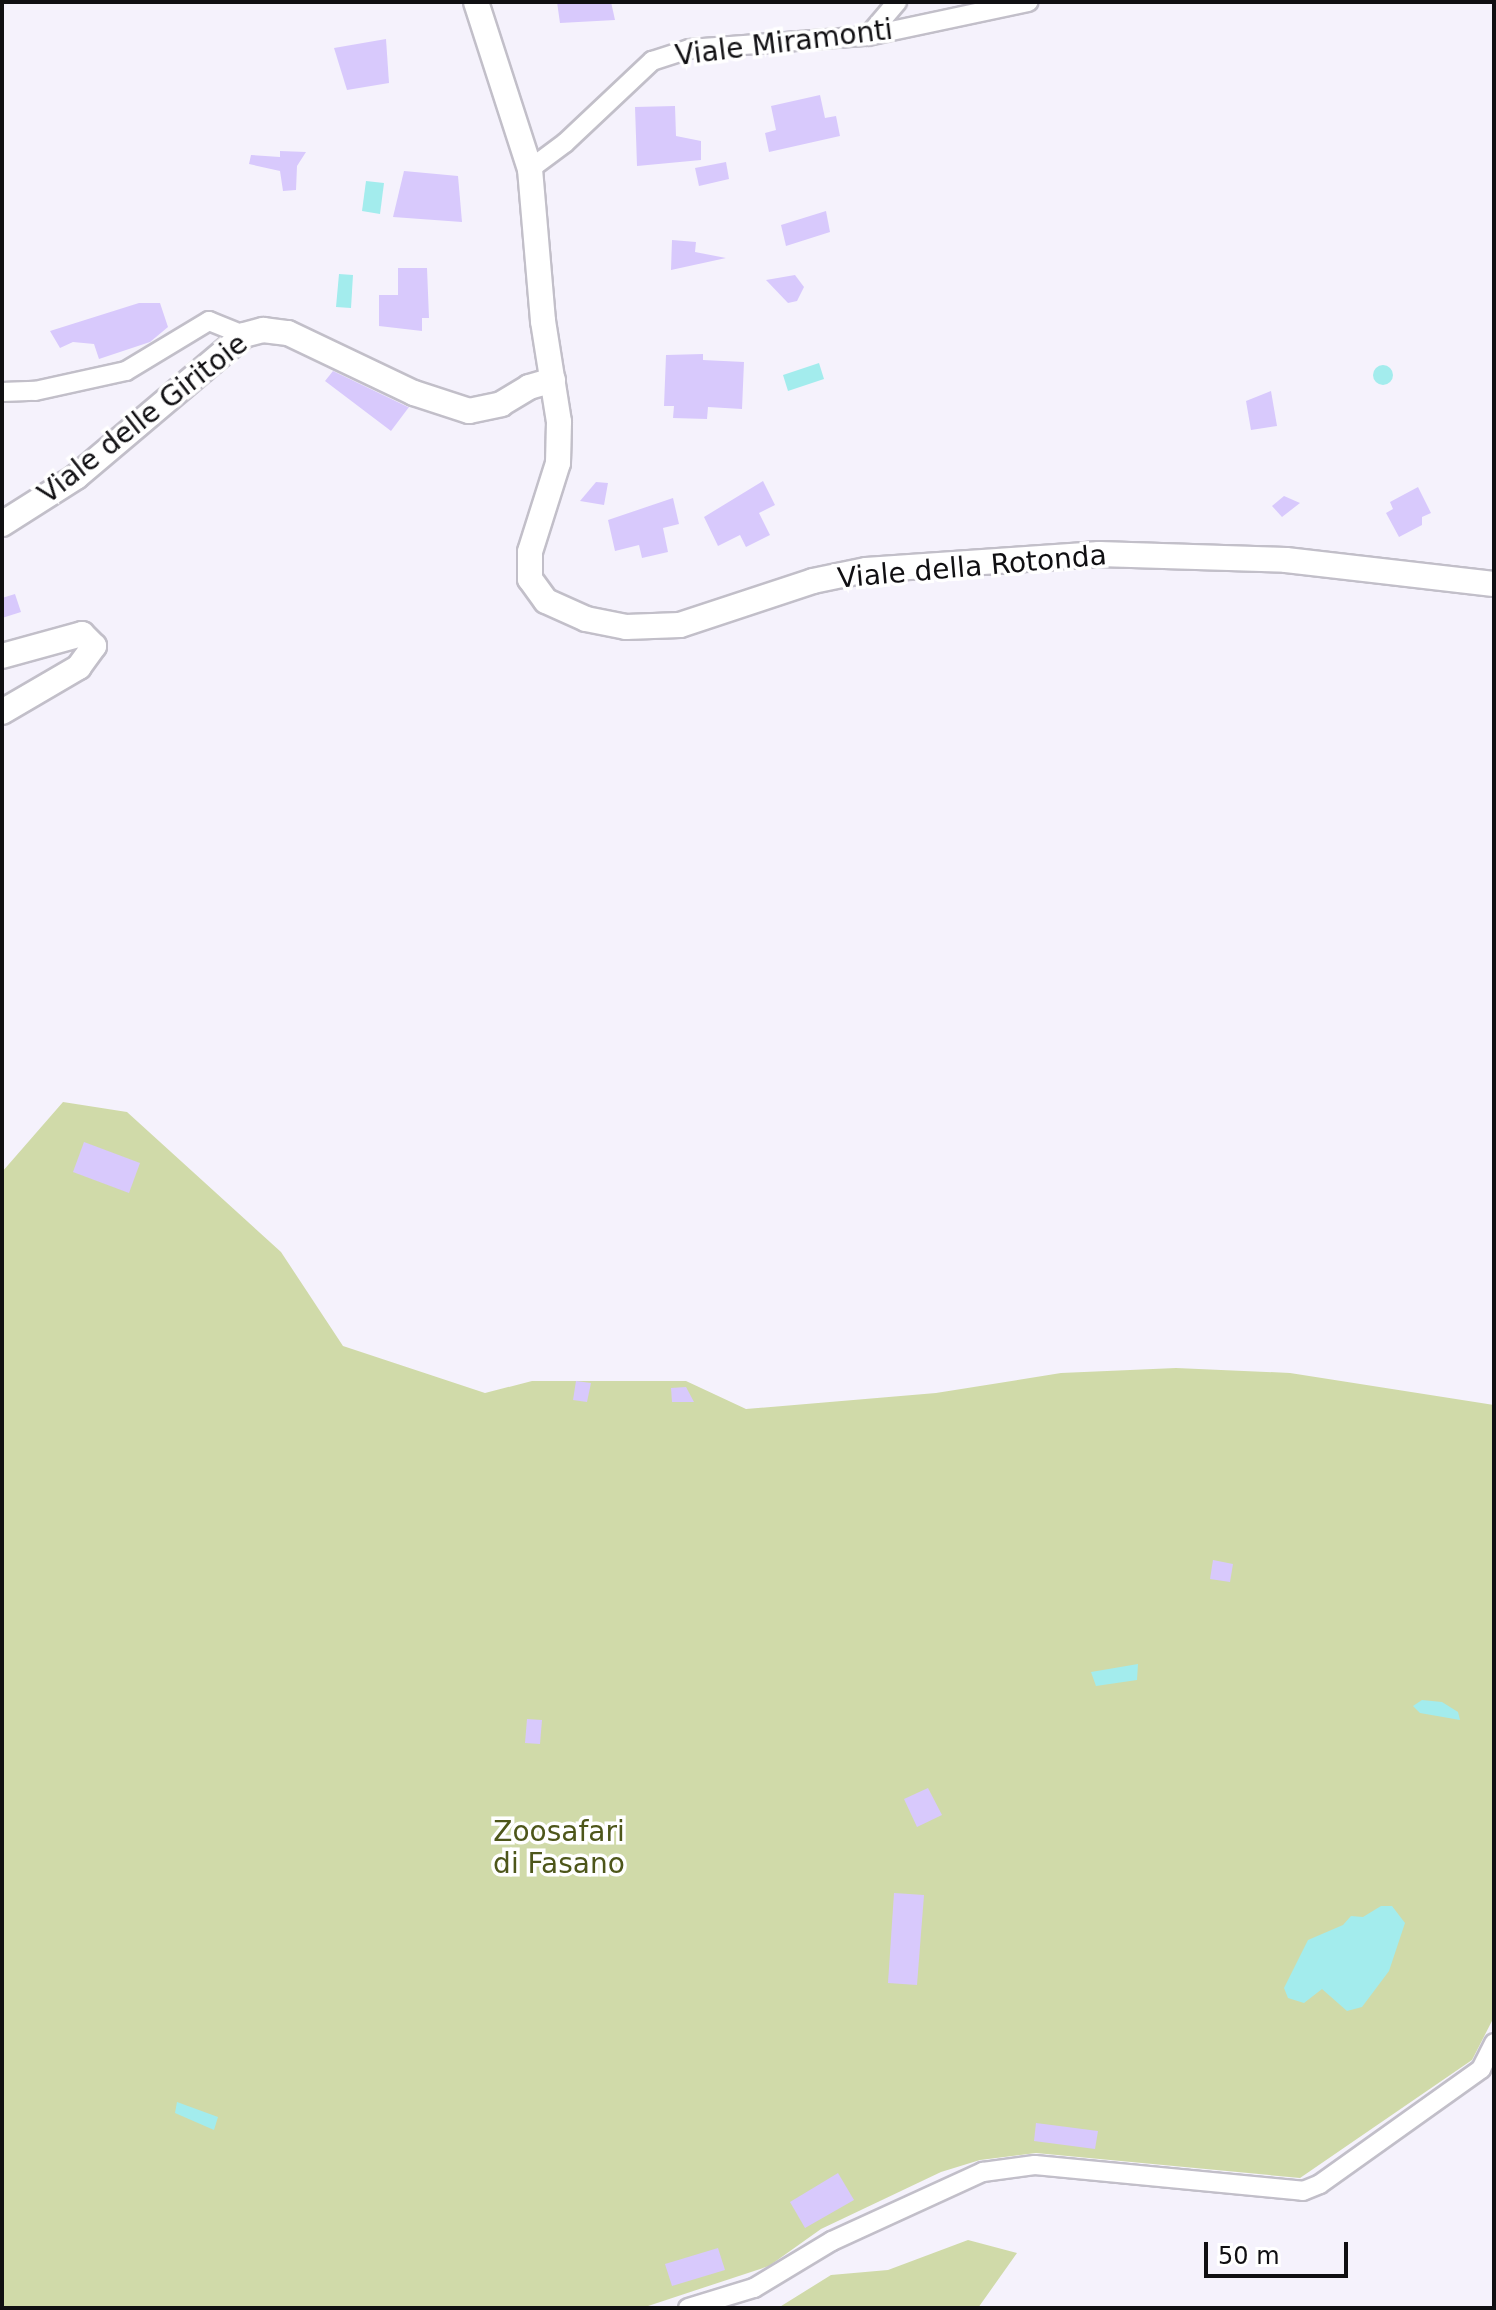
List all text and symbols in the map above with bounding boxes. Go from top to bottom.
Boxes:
street label: Viale Miramonti [673,13,895,73]
street label: Viale delle Giritoie [32,327,254,511]
street label: Viale della Rotonda [836,538,1108,596]
park label: Zoosafari di Fasano [493,1815,625,1881]
scale bar [1208,2226,1352,2276]
text: 50 m [1218,2242,1280,2270]

